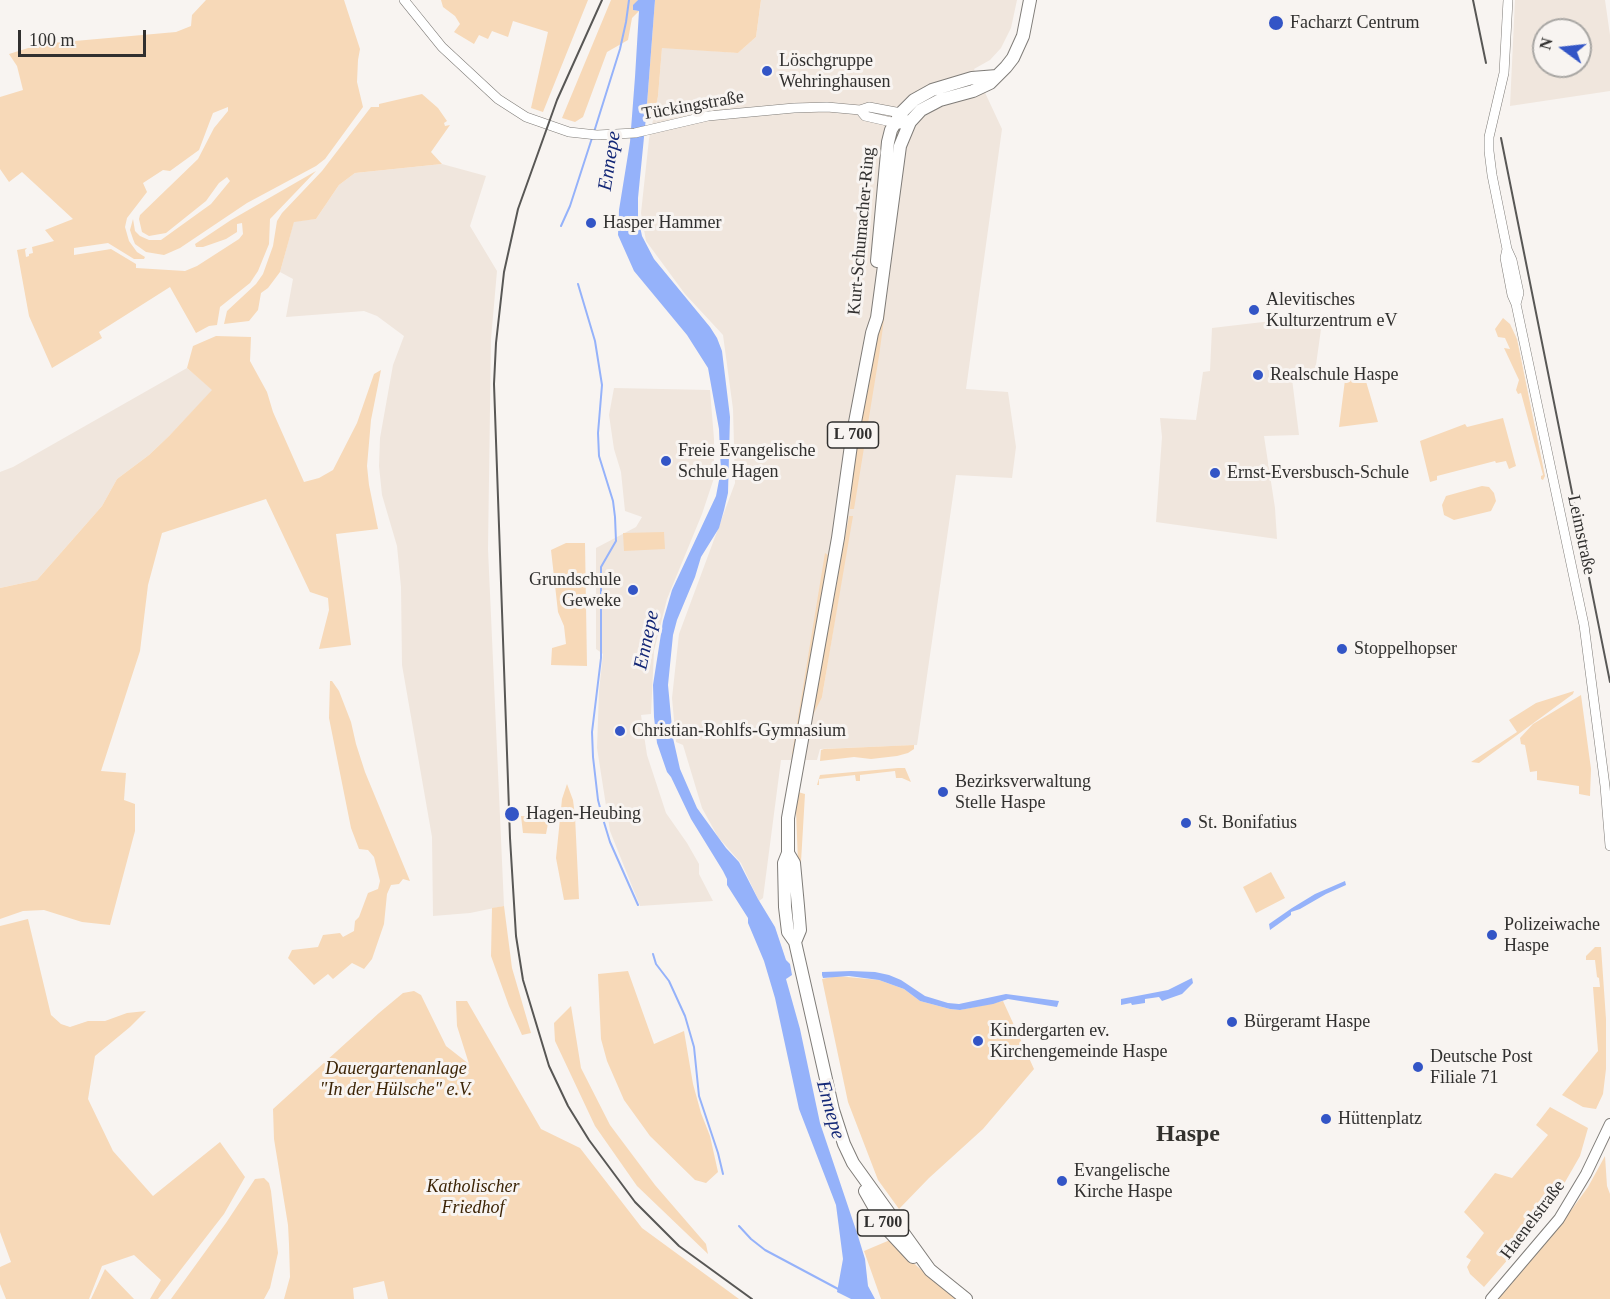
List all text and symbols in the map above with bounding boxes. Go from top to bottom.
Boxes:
place label: Facharzt Centrum [1290,12,1419,34]
marker: Facharzt Centrum [1267,14,1285,32]
scale bar [21,18,148,56]
north arrow [1532,18,1592,78]
text: 100 m [29,30,75,50]
text: N [1536,36,1556,52]
place label: Löschgruppe Wehringhausen [779,50,891,92]
marker: Löschgruppe Wehringhausen [760,64,774,78]
street label: Tückingstraße [640,86,746,126]
water label: Ennepe [593,130,627,192]
street label: Kurt-Schumacher-Ring [844,146,880,316]
place label: Hasper Hammer [603,212,721,234]
marker: Hasper Hammer [584,216,598,230]
place label: Alevitisches Kulturzentrum eV [1266,289,1397,332]
marker: Alevitisches Kulturzentrum eV [1247,303,1261,317]
place label: Realschule Haspe [1270,364,1398,386]
marker: Realschule Haspe [1251,368,1265,382]
road number: L 700 [828,422,878,448]
place label: Freie Evangelische Schule Hagen [678,440,815,482]
marker: Freie Evangelische Schule Hagen [659,454,673,468]
place label: Ernst-Eversbusch-Schule [1227,462,1409,484]
marker: Ernst-Eversbusch-Schule [1208,466,1222,480]
street label: Leimstraße [1562,493,1600,577]
place label: Grundschule Geweke [529,569,621,612]
marker: Grundschule Geweke [626,583,640,597]
water label: Ennepe [629,608,665,672]
place label: Stoppelhopser [1354,638,1457,660]
marker: Stoppelhopser [1335,642,1349,656]
place label: Christian-Rohlfs-Gymnasium [632,720,846,742]
marker: Christian-Rohlfs-Gymnasium [613,724,627,738]
place label: Bezirksverwaltung Stelle Haspe [955,771,1091,814]
marker: Bezirksverwaltung Stelle Haspe [936,785,950,799]
place label: Hagen-Heubing [526,803,641,825]
marker: Hagen-Heubing [503,805,521,823]
place label: St. Bonifatius [1198,812,1297,834]
marker: St. Bonifatius [1179,816,1193,830]
place label: Polizeiwache Haspe [1504,914,1600,956]
marker: Polizeiwache Haspe [1485,928,1499,942]
place label: Bürgeramt Haspe [1244,1011,1370,1033]
marker: Bürgeramt Haspe [1225,1015,1239,1029]
place label: Kindergarten ev. Kirchengemeinde Haspe [990,1020,1167,1062]
marker: Kindergarten ev. Kirchengemeinde Haspe [971,1034,985,1048]
place label: Deutsche Post Filiale 71 [1430,1046,1532,1088]
park label: Dauergartenanlage "In der Hülsche" e.V. [320,1058,472,1100]
marker: Deutsche Post Filiale 71 [1411,1060,1425,1074]
water label: Ennepe [810,1078,850,1142]
place label: Hüttenplatz [1338,1108,1422,1130]
marker: Hüttenplatz [1319,1112,1333,1126]
district label: Haspe [1156,1121,1220,1149]
place label: Evangelische Kirche Haspe [1074,1160,1172,1202]
marker: Evangelische Kirche Haspe [1055,1174,1069,1188]
park label: Katholischer Friedhof [427,1176,519,1218]
street label: Haenelstraße [1496,1176,1570,1264]
road number: L 700 [858,1210,908,1236]

